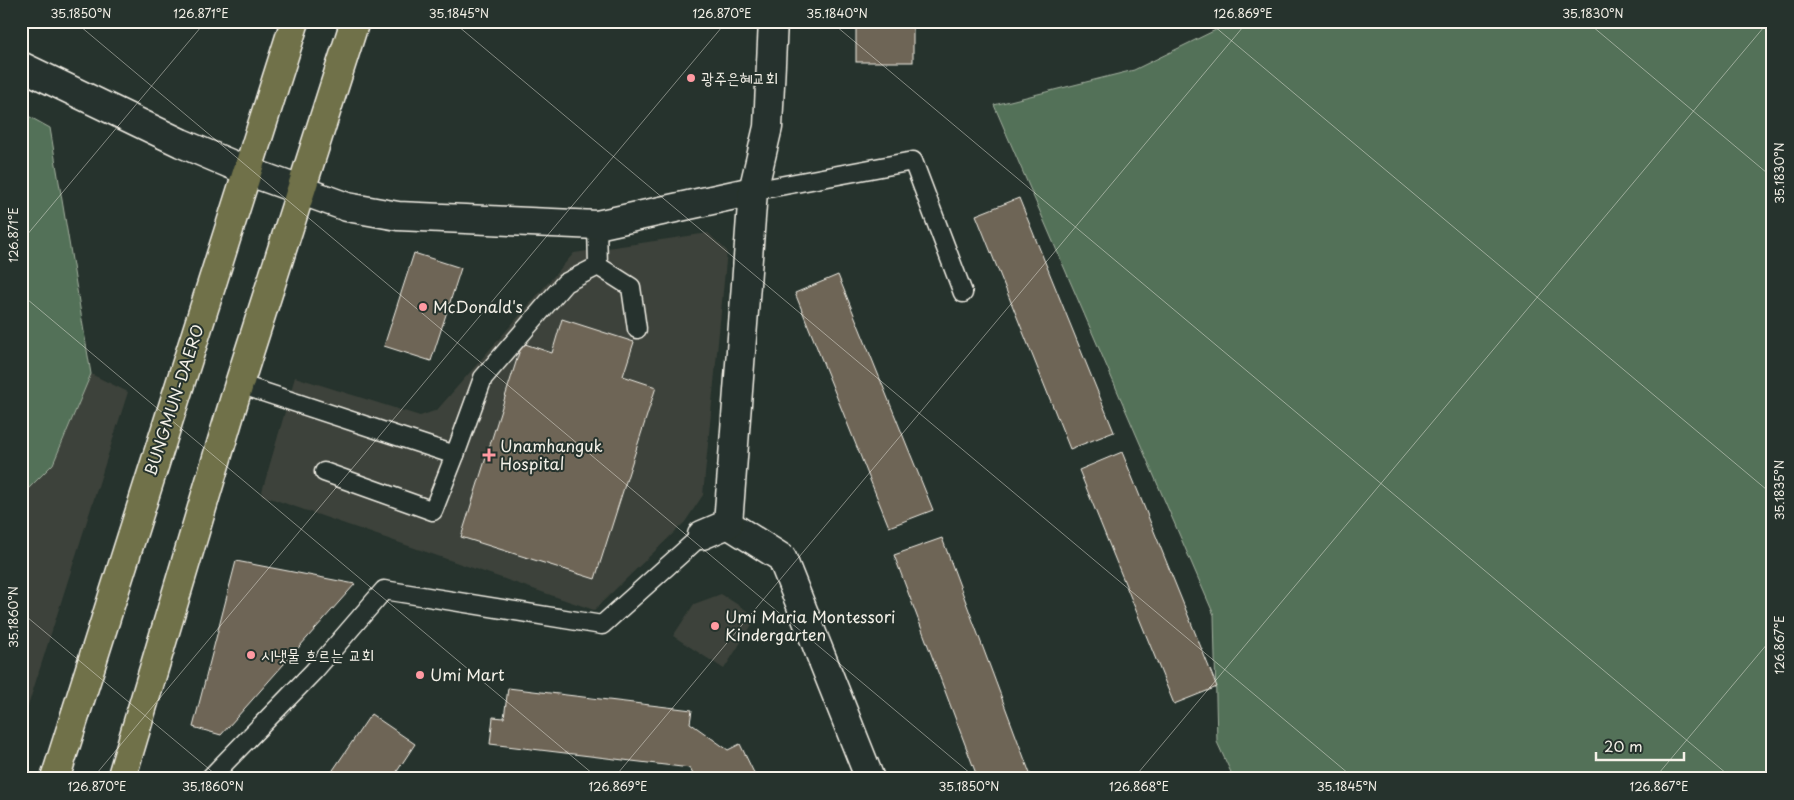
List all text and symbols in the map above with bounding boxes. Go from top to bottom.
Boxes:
text: 35.1850°N [51,4,111,22]
text: 126.871°E [173,4,229,22]
text: 35.1845°N [429,4,489,22]
text: 126.870°E [692,4,752,22]
text: 35.1840°N [806,4,868,22]
text: 126.869°E [1213,4,1273,22]
text: 35.1830°N [1562,4,1624,22]
place label: 광주은혜교회 [701,65,778,89]
marker: 광주은혜교회 [685,72,697,84]
text: 35.1830°N [1770,142,1788,204]
text: 126.871°E [4,207,22,263]
place label: McDonald's [433,294,523,318]
marker: McDonald's [417,301,429,313]
street label: BUNGMUN-DAERO [137,321,209,479]
place label: Unamhanguk Hospital [500,433,603,475]
marker: Unamhanguk Hospital [482,448,496,462]
text: 35.1835°N [1770,460,1788,520]
text: 35.1860°N [4,586,22,648]
place label: Umi Maria Montessori Kindergarten [725,604,895,646]
text: 126.867°E [1770,616,1788,674]
marker: Umi Maria Montessori Kindergarten [709,620,721,632]
place label: 시냇물 흐르는 교회 [261,642,374,666]
marker: 시냇물 흐르는 교회 [245,649,257,661]
place label: Umi Mart [430,662,505,686]
marker: Umi Mart [414,669,426,681]
scale bar [1596,730,1684,762]
text: 20 m [1604,734,1643,757]
text: 126.870°E [67,777,127,795]
text: 35.1860°N [182,777,244,795]
text: 126.869°E [588,777,648,795]
text: 35.1850°N [939,777,999,795]
text: 126.868°E [1109,777,1169,795]
text: 35.1845°N [1317,777,1377,795]
text: 126.867°E [1630,777,1688,795]

